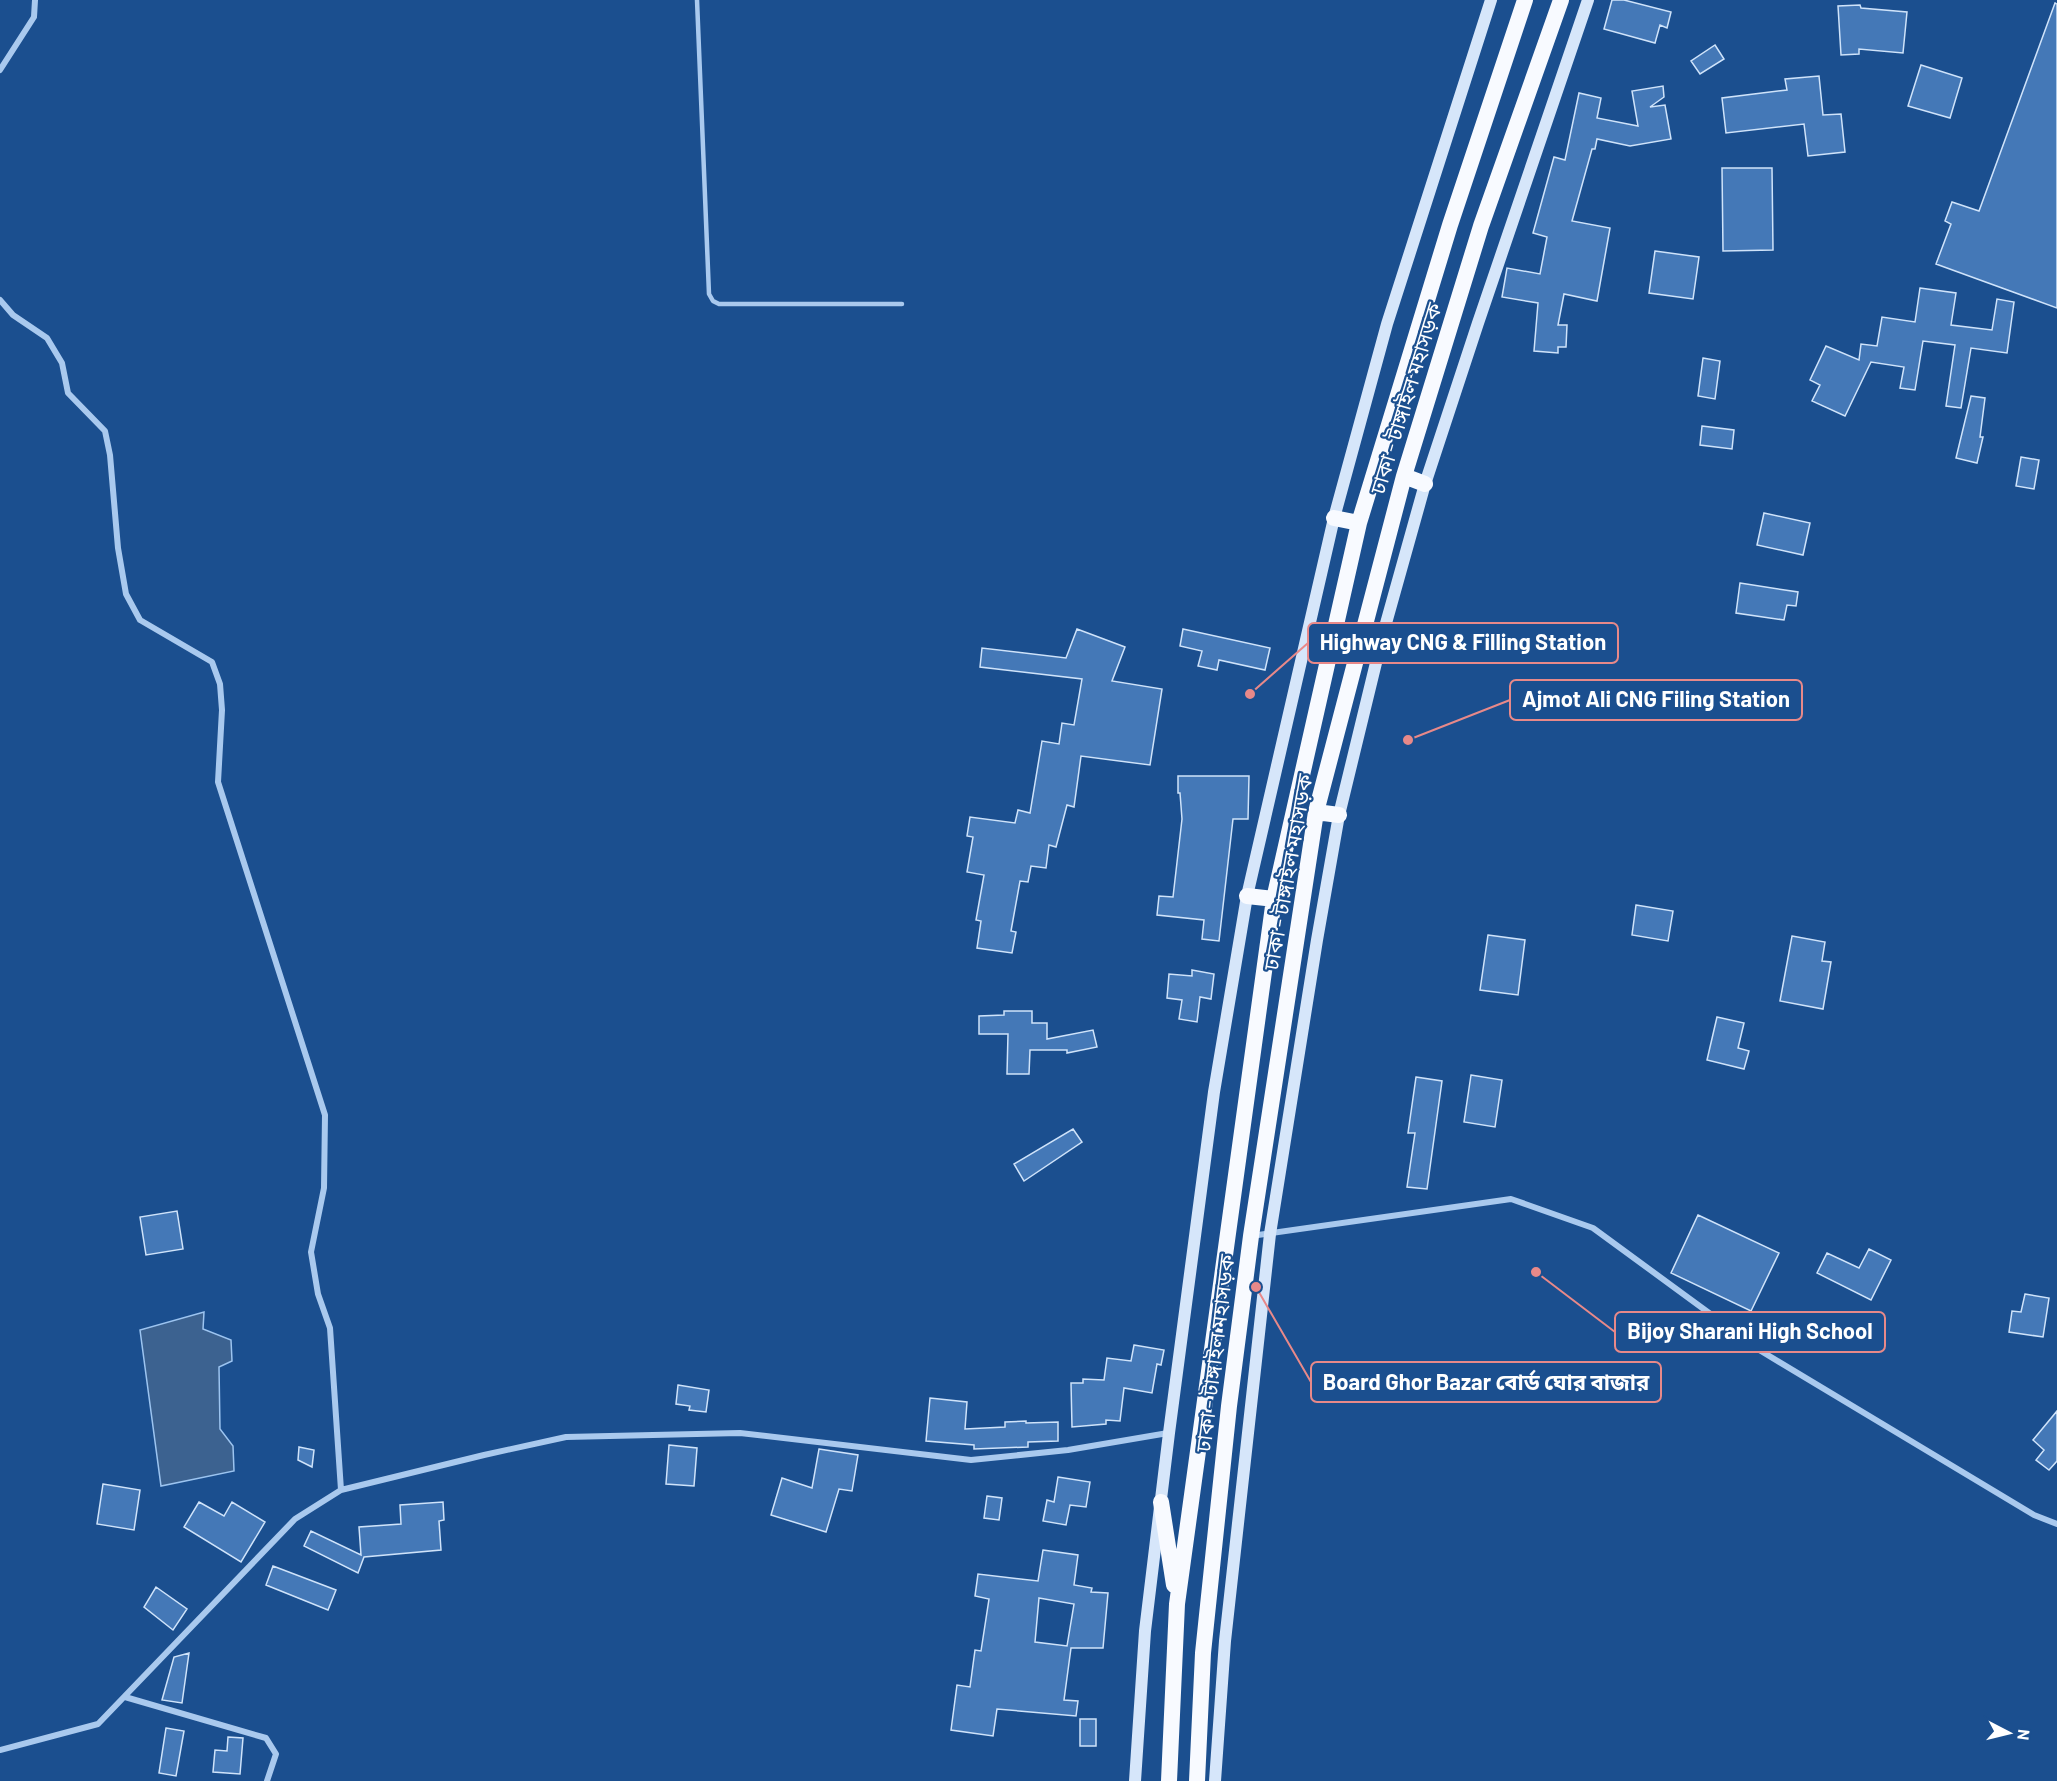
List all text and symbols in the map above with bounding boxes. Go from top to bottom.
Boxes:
street label: ঢাকা - টাঙ্গাইল মহাসড়ক [1364,298,1446,498]
callout: Highway CNG & Filling Station [1308,623,1618,663]
text: Highway CNG & Filling Station [1320,628,1606,654]
callout: Ajmot Ali CNG Filing Station [1510,680,1802,720]
text: Ajmot Ali CNG Filing Station [1522,685,1790,711]
street label: ঢাকা - টাঙ্গাইল মহাসড়ক [1257,771,1317,973]
street label: ঢাকা - টাঙ্গাইল মহাসড়ক [1189,1252,1239,1454]
callout: Bijoy Sharani High School [1615,1312,1885,1352]
text: Bijoy Sharani High School [1627,1317,1873,1343]
callout: Board Ghor Bazar বোর্ড ঘোর বাজার [1311,1362,1661,1402]
text: Board Ghor Bazar বোর্ড ঘোর বাজার [1323,1368,1650,1394]
north arrow [1979,1703,2039,1763]
text: N [2014,1728,2034,1741]

